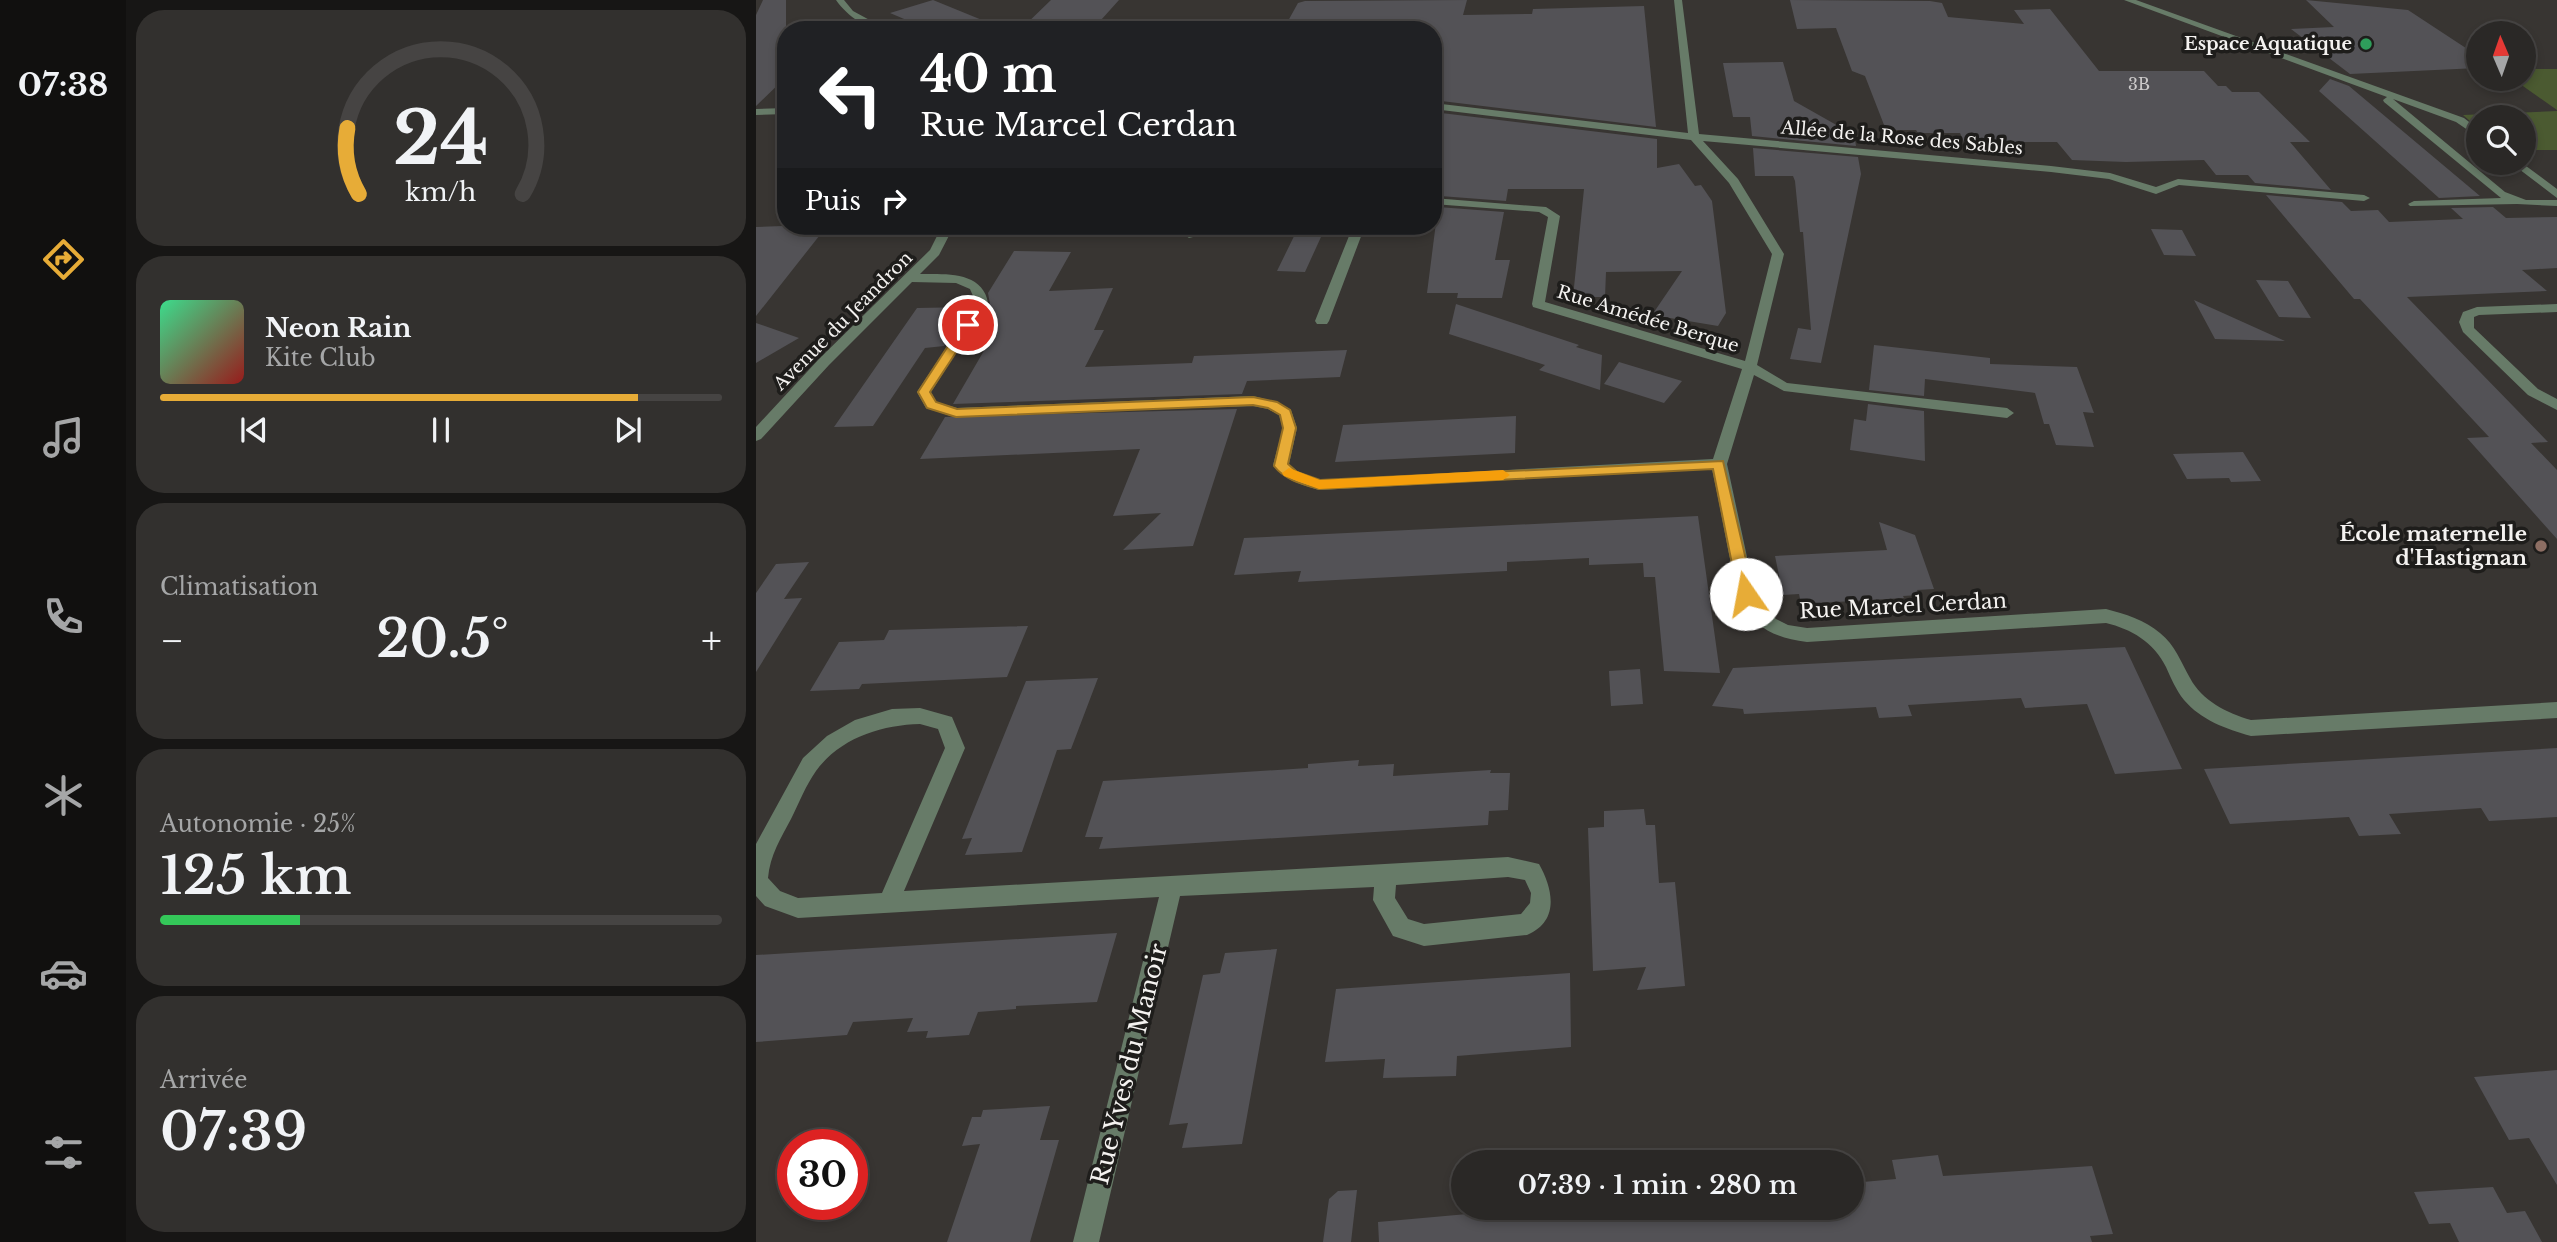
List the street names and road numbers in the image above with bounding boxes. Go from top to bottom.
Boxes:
street label: Allée de la Rose des Sables [1779,116,2024,160]
street label: Avenue du Jeandron [768,247,917,396]
street label: Rue Amédée Berque [1554,281,1742,357]
street label: Rue Marcel Cerdan [1798,588,2008,624]
street label: Rue Yves du Manoir [1085,940,1173,1187]

